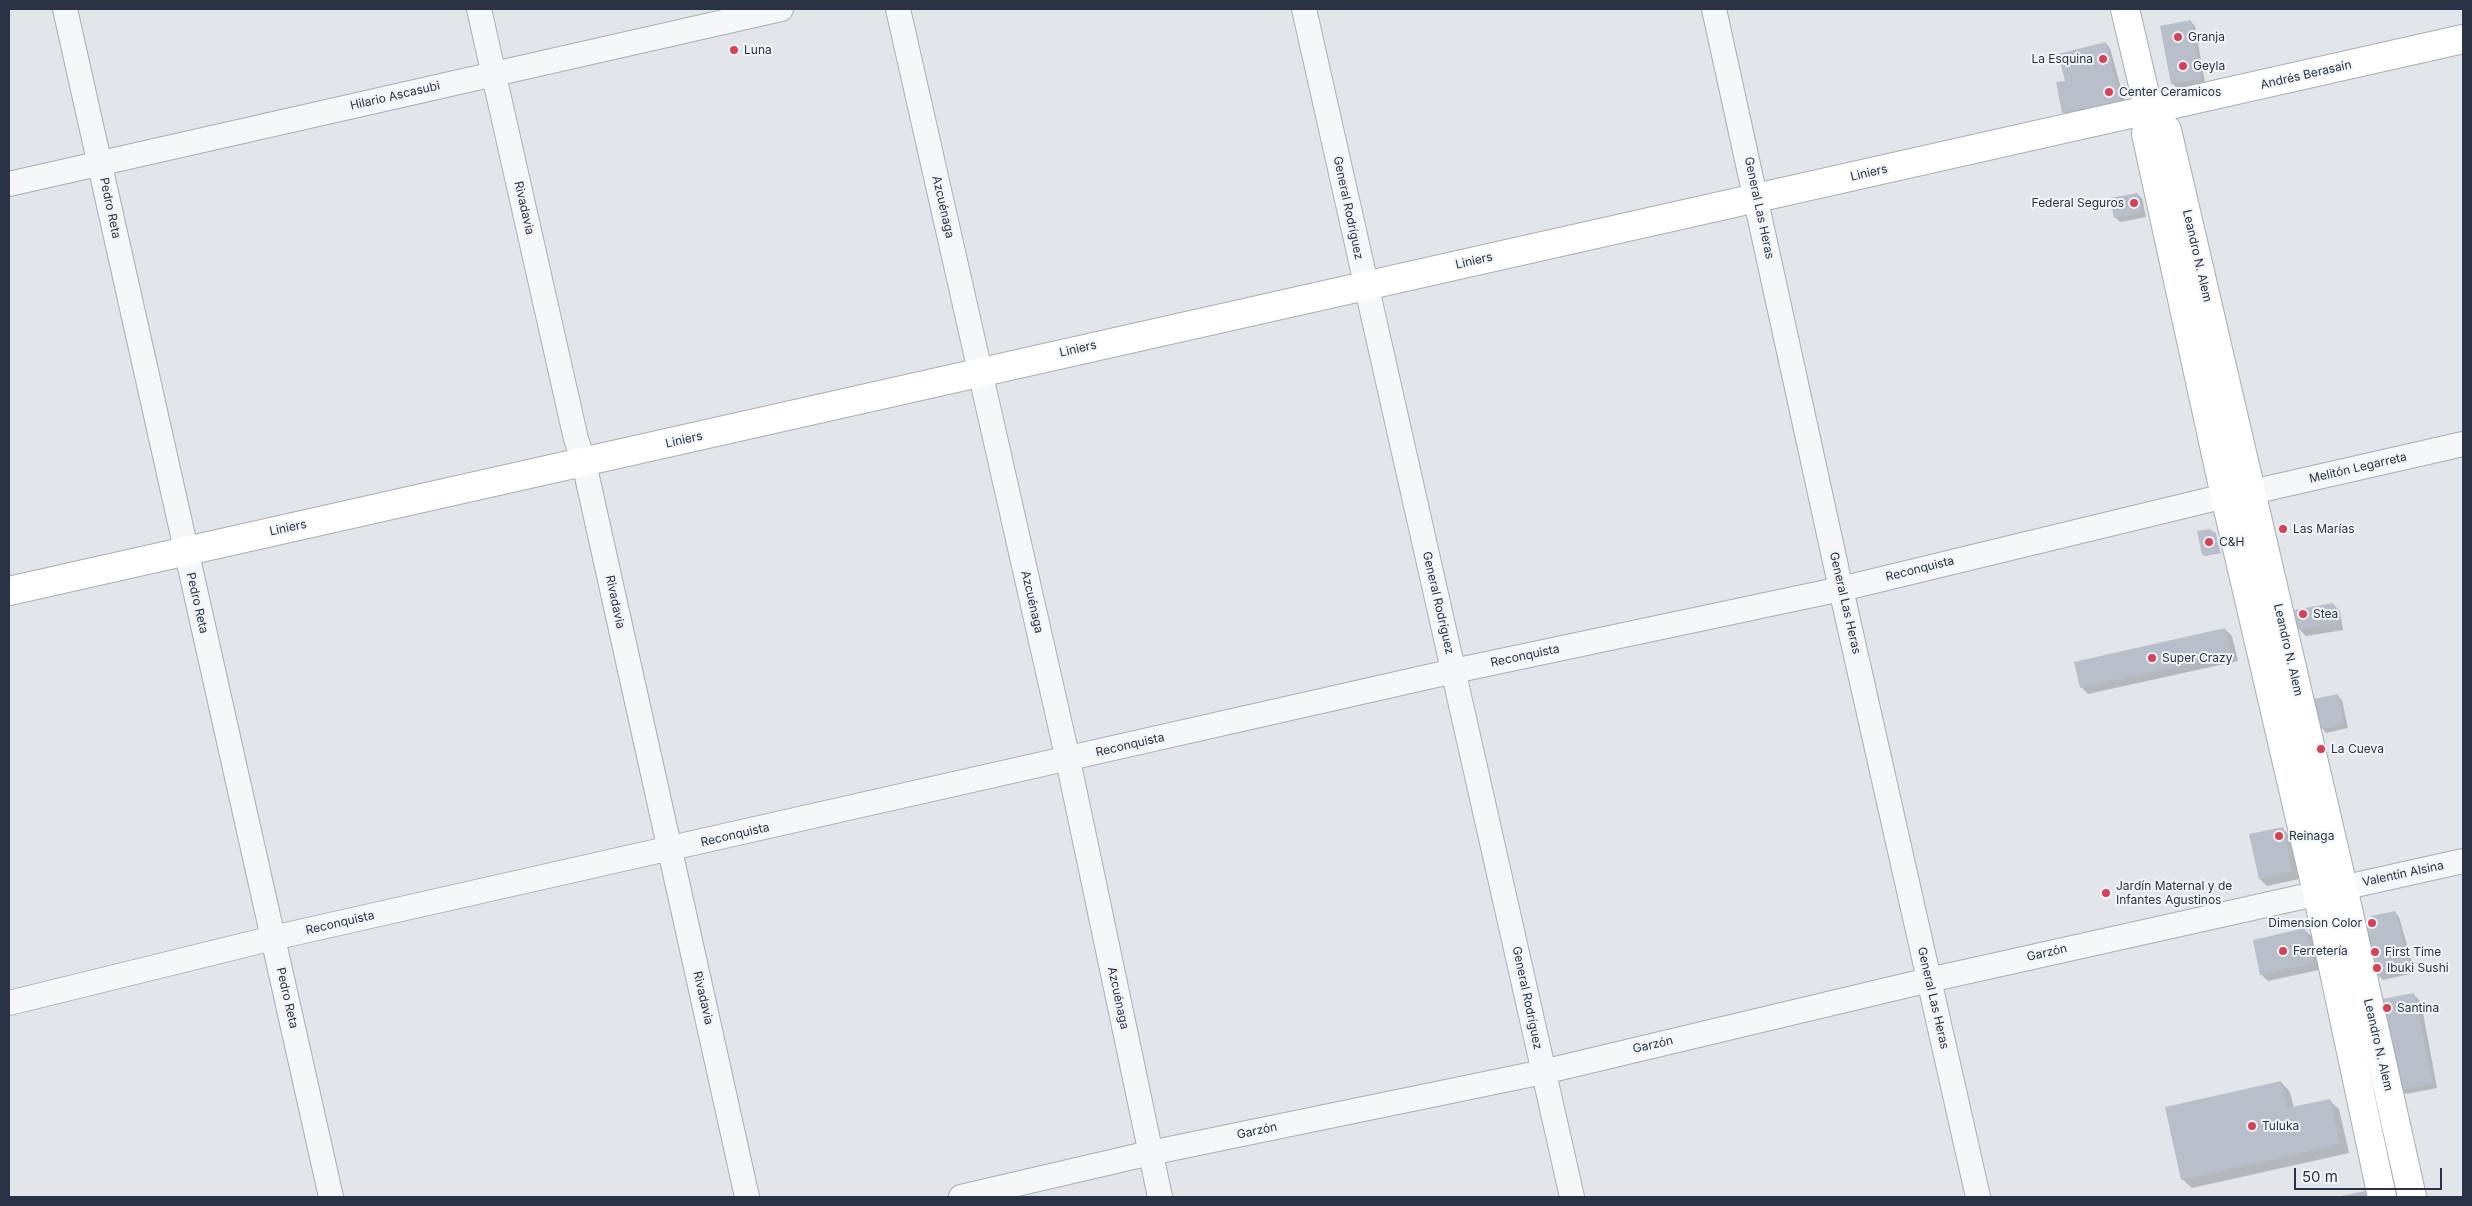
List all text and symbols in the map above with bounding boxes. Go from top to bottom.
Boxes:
place label: Granja [2188,30,2225,44]
marker: Granja [2172,31,2184,43]
place label: Luna [744,43,772,57]
marker: Luna [728,44,740,56]
place label: La Esquina [2031,52,2093,66]
marker: La Esquina [2097,53,2109,65]
street label: Andrés Berasaín [2259,58,2353,92]
place label: Geyla [2193,59,2225,73]
marker: Geyla [2177,60,2189,72]
street label: Hilario Ascasubi [349,79,441,113]
place label: Center Ceramicos [2119,85,2221,99]
marker: Center Ceramicos [2103,86,2115,98]
street label: General Rodríguez [1330,155,1366,261]
street label: General Las Heras [1741,155,1777,261]
street label: Liniers [1849,162,1889,184]
street label: Azcuénaga [929,174,957,240]
street label: Pedro Reta [97,176,123,240]
street label: Rivadavia [511,180,537,236]
place label: Federal Seguros [2032,196,2124,210]
marker: Federal Seguros [2128,197,2140,209]
street label: Leandro N. Alem [2179,208,2215,304]
street label: Liniers [1454,250,1494,272]
street label: Liniers [1058,338,1098,360]
street label: Liniers [664,429,704,451]
street label: Melitón Legarreta [2308,450,2408,486]
street label: Liniers [268,517,308,539]
place label: Las Marías [2293,522,2354,536]
marker: Las Marías [2277,523,2289,535]
place label: C&H [2219,535,2244,549]
marker: C&H [2203,536,2215,548]
street label: General Rodríguez [1419,550,1457,656]
street label: General Las Heras [1826,551,1864,655]
street label: Reconquista [1884,554,1956,584]
street label: Azcuénaga [1018,569,1046,635]
street label: Pedro Reta [183,571,211,635]
street label: Rivadavia [602,574,628,630]
street label: Leandro N. Alem [2270,602,2306,698]
place label: Stea [2313,607,2338,621]
marker: Stea [2297,608,2309,620]
street label: Reconquista [1489,642,1561,670]
place label: Super Crazy [2162,651,2232,665]
marker: Super Crazy [2146,652,2158,664]
street label: Reconquista [1094,730,1166,760]
place label: La Cueva [2331,742,2384,756]
marker: La Cueva [2315,743,2327,755]
street label: Reconquista [699,820,771,850]
place label: Reinaga [2289,829,2334,843]
marker: Reinaga [2273,830,2285,842]
street label: Valentín Alsina [2361,858,2445,890]
place label: Jardín Maternal y de Infantes Agustinos [2116,879,2232,907]
marker: Jardín Maternal y de Infantes Agustinos [2100,887,2112,899]
street label: Reconquista [304,908,376,938]
place label: Dimension Color [2268,916,2362,930]
marker: Dimension Color [2366,917,2378,929]
street label: Garzón [2025,941,2069,965]
place label: Ferretería [2293,944,2348,958]
street label: General Rodríguez [1509,945,1545,1051]
marker: Ferretería [2277,945,2289,957]
place label: First Time [2385,945,2441,959]
street label: General Las Heras [1914,946,1952,1050]
marker: First Time [2369,946,2381,958]
place label: Ibuki Sushi [2387,961,2449,975]
marker: Ibuki Sushi [2371,962,2383,974]
street label: Azcuénaga [1104,965,1132,1031]
street label: Pedro Reta [273,966,301,1030]
street label: Rivadavia [690,970,716,1026]
street label: Leandro N. Alem [2360,997,2396,1093]
place label: Santina [2397,1001,2439,1015]
marker: Santina [2381,1002,2393,1014]
street label: Garzón [1631,1033,1675,1057]
place label: Tuluka [2262,1119,2299,1133]
street label: Garzón [1235,1120,1279,1142]
marker: Tuluka [2246,1120,2258,1132]
scale bar [2297,1158,2444,1190]
text: 50 m [2302,1167,2338,1186]

